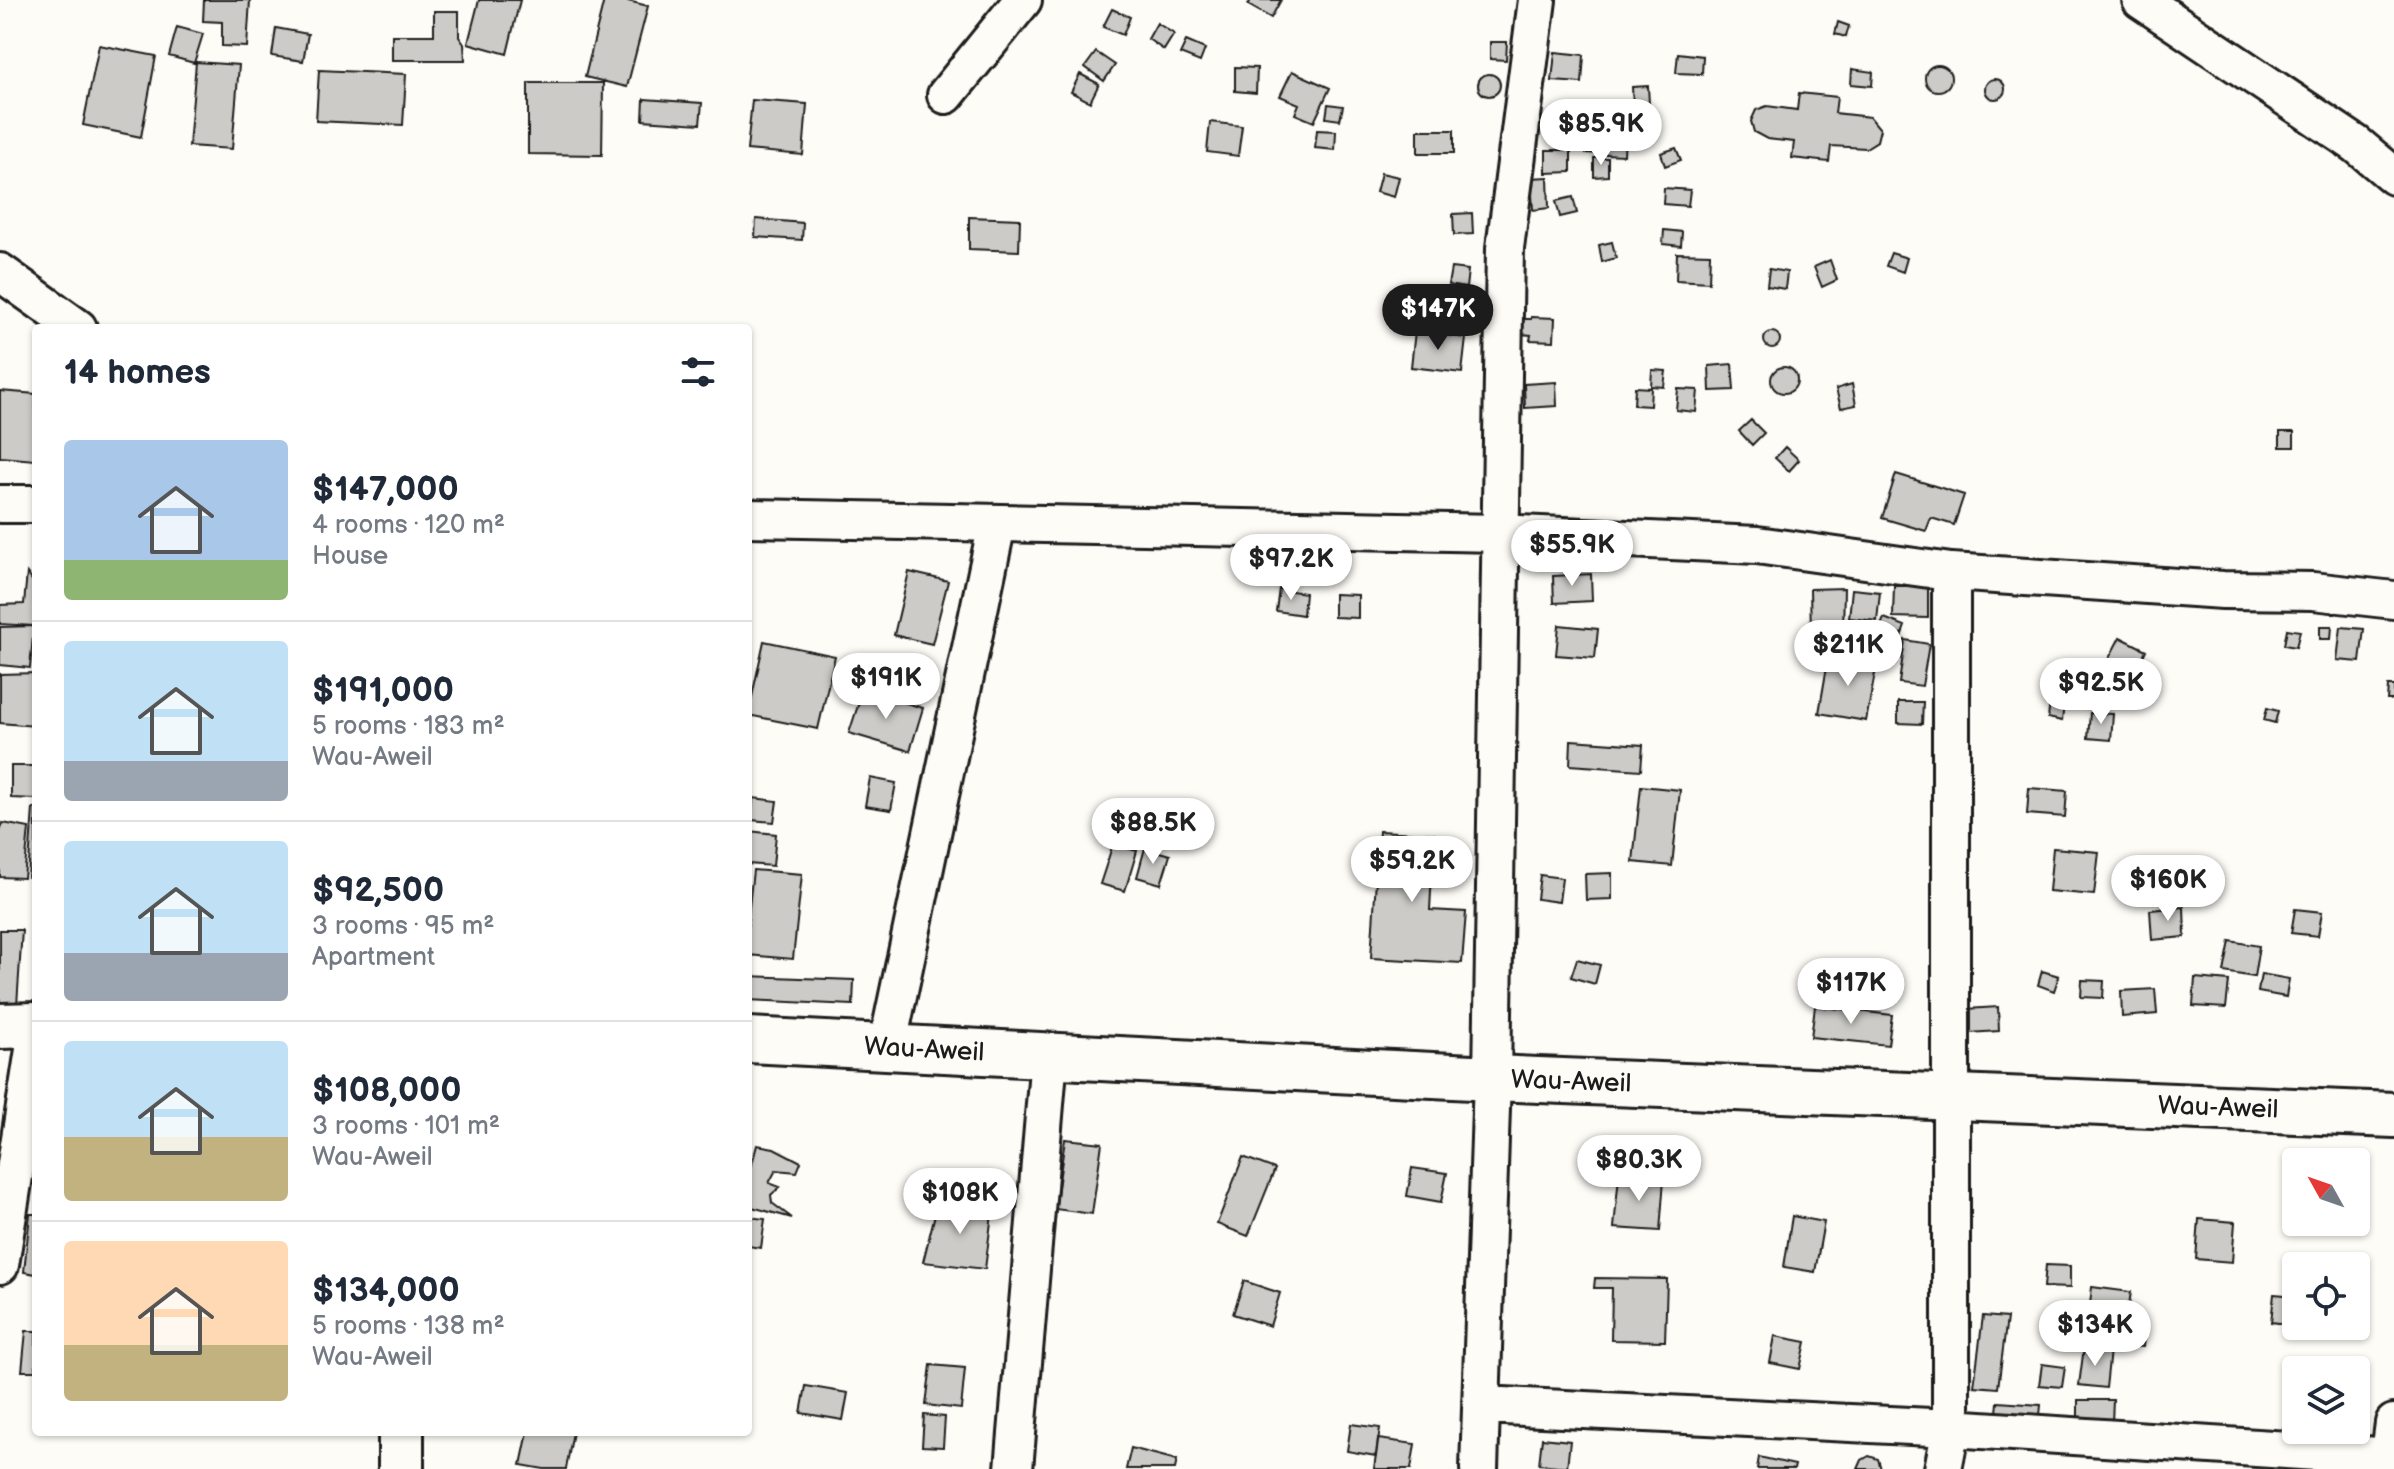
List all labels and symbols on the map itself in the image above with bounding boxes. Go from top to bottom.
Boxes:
pin: $85.9K [1536,99,1666,167]
pin: $147K [1382,284,1494,352]
pin: $55.9K [1507,520,1637,588]
pin: $97.2K [1226,534,1356,602]
pin: $211K [1792,620,1904,688]
pin: $191K [830,653,942,721]
pin: $92.5K [2036,658,2166,726]
pin: $88.5K [1088,798,1218,866]
pin: $59.2K [1347,836,1477,904]
pin: $160K [2112,855,2224,923]
pin: $117K [1795,958,1907,1026]
street label: Wau-Aweil [863,1031,985,1069]
street label: Wau-Aweil [1510,1064,1632,1100]
street label: Wau-Aweil [2157,1090,2279,1126]
pin: $80.3K [1574,1135,1704,1203]
north arrow [2282,1148,2370,1236]
pin: $108K [904,1168,1016,1236]
pin: $134K [2039,1300,2151,1368]

